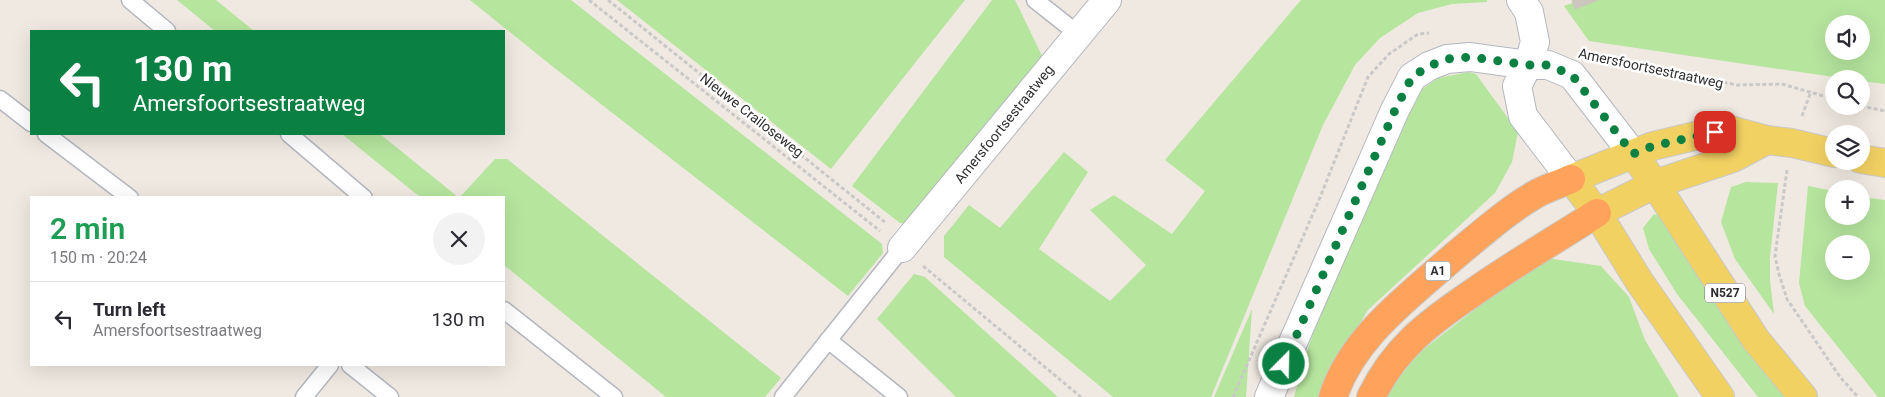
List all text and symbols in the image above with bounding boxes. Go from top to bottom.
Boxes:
map controls [1825,15,1870,280]
button: sound [1825,15,1870,60]
street label: Amersfoortsestraatweg [1577,45,1725,91]
text: 130 m [133,49,232,90]
icon: left [50,50,115,115]
street label: Amersfoortsestraatweg [951,62,1057,186]
street label: Nieuwe Crailoseweg [697,70,807,160]
button: search [1825,70,1870,115]
text: Amersfoortsestraatweg [133,91,365,116]
pin [1694,111,1736,153]
icon: arrive [1701,118,1729,146]
button: layers [1825,125,1870,170]
button: + [1825,180,1870,225]
text: 2 min [50,211,125,246]
button: close [433,213,485,265]
button: − [1825,235,1870,280]
text: 150 m · 20:24 [50,248,147,267]
road number: A1 [1426,262,1450,280]
road number: N527 [1705,284,1745,302]
text: Turn left [93,298,166,321]
icon: left [50,305,78,333]
text: 130 m [432,308,485,331]
text: Amersfoortsestraatweg [93,321,262,340]
position arrow [1257,337,1309,389]

